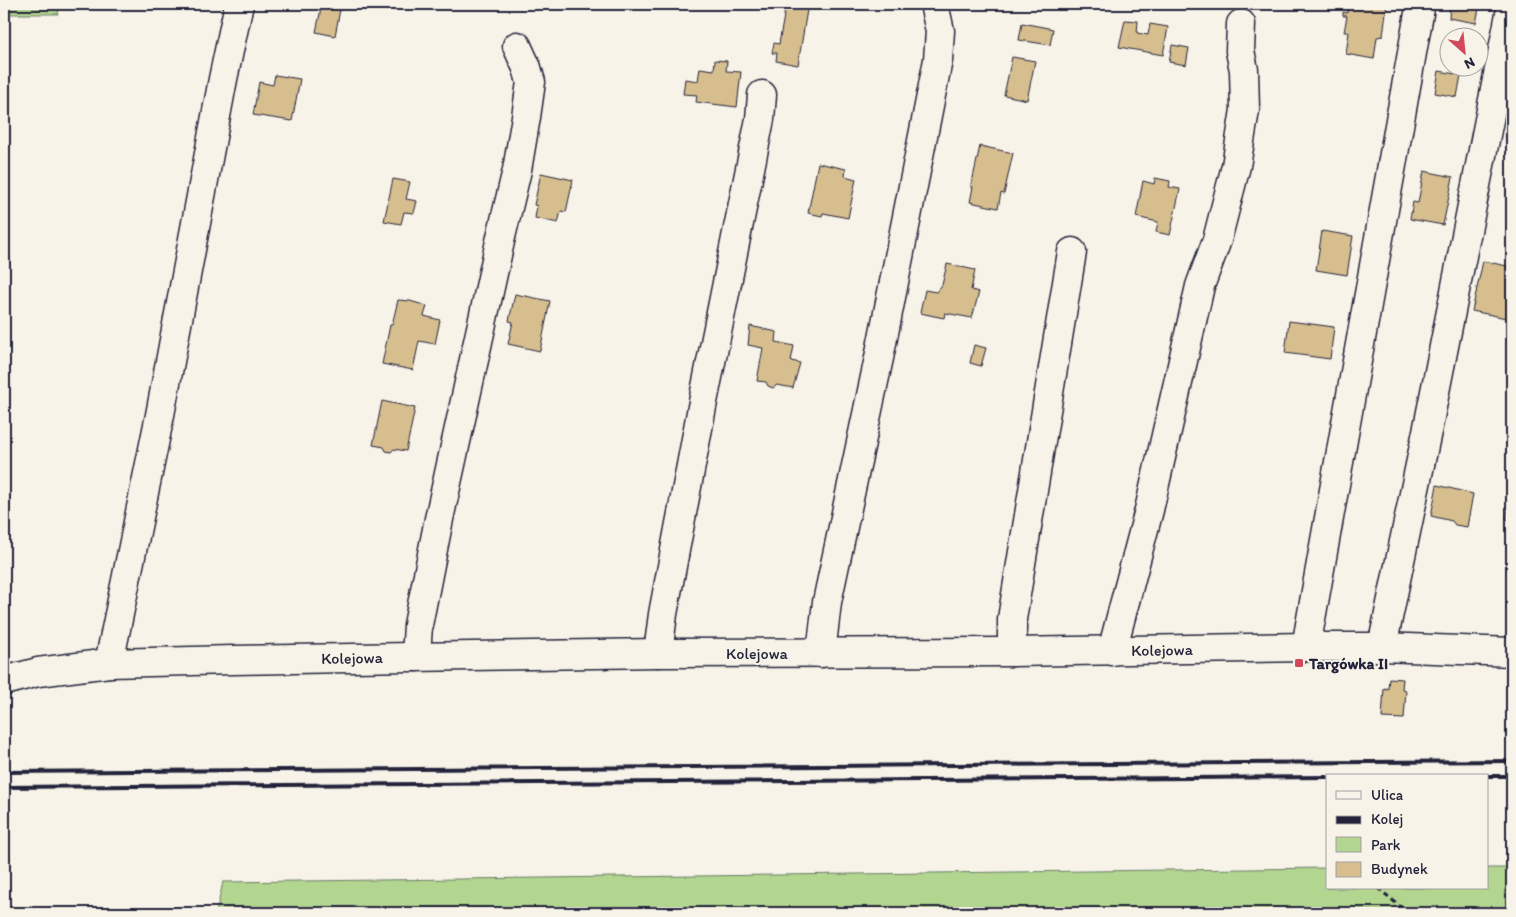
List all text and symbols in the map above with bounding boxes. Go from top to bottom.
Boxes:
north arrow [1438,28,1488,78]
text: N [1462,53,1478,73]
street label: Kolejowa [1131,640,1194,660]
street label: Kolejowa [726,644,789,663]
street label: Kolejowa [321,648,384,668]
place label: Targówka II [1308,654,1388,674]
marker: Targówka II [1293,657,1305,669]
legend [1326,774,1488,890]
text: Ulica [1371,786,1404,804]
text: Kolej [1371,810,1403,828]
text: Park [1371,836,1401,854]
text: Budynek [1371,860,1428,878]

